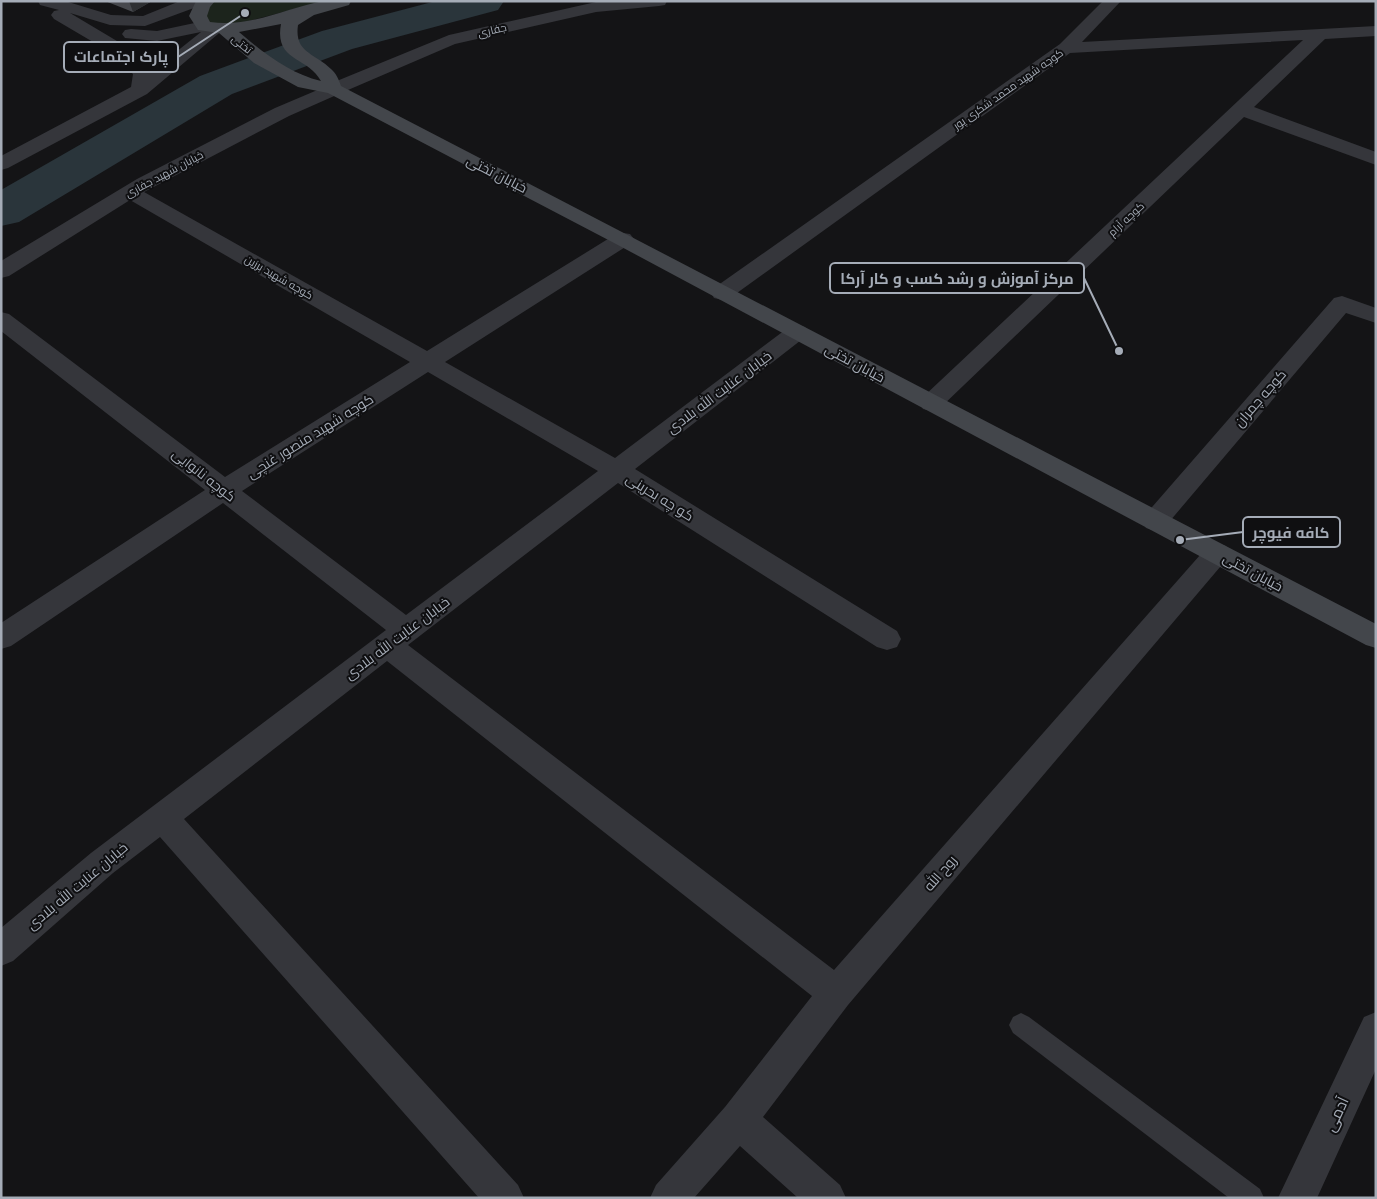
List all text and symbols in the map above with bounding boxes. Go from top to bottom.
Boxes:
street label: جفاری [476,20,508,40]
street label: تختی [229,31,255,57]
callout: پارک اجتماعات [64,42,178,72]
street label: کوچه شهید محمد شکری پور [949,46,1066,133]
text: پارک اجتماعات [74,47,168,68]
street label: خیابان شهید جفاری [123,148,205,200]
street label: خیابان تختی [464,151,530,197]
street label: کوچه آرام [1105,199,1148,240]
street label: کوچه شهید برزین [242,252,316,302]
callout: مرکز آموزش و رشد کسب و کار آرکا [830,263,1084,293]
text: مرکز آموزش و رشد کسب و کار آرکا [840,269,1074,288]
street label: خیابان تختی [822,340,888,386]
street label: خیابان عنایت الله بلادی [663,347,775,437]
street label: کوچه چمران [1230,365,1291,431]
street label: کوچه شهید منصور غنچی [243,390,377,483]
street label: کوچه نانوایی [168,445,239,506]
street label: کو چه بحرینی [622,469,697,526]
callout: کافه فیوچر [1243,517,1340,547]
text: کافه فیوچر [1252,523,1329,544]
street label: خیابان تختی [1220,549,1286,595]
street label: خیابان عنایت الله بلادی [341,593,453,683]
street label: خیابان عنایت الله بلادی [23,838,131,934]
street label: روح الله [920,851,960,895]
street label: آدمی [1319,1093,1354,1135]

